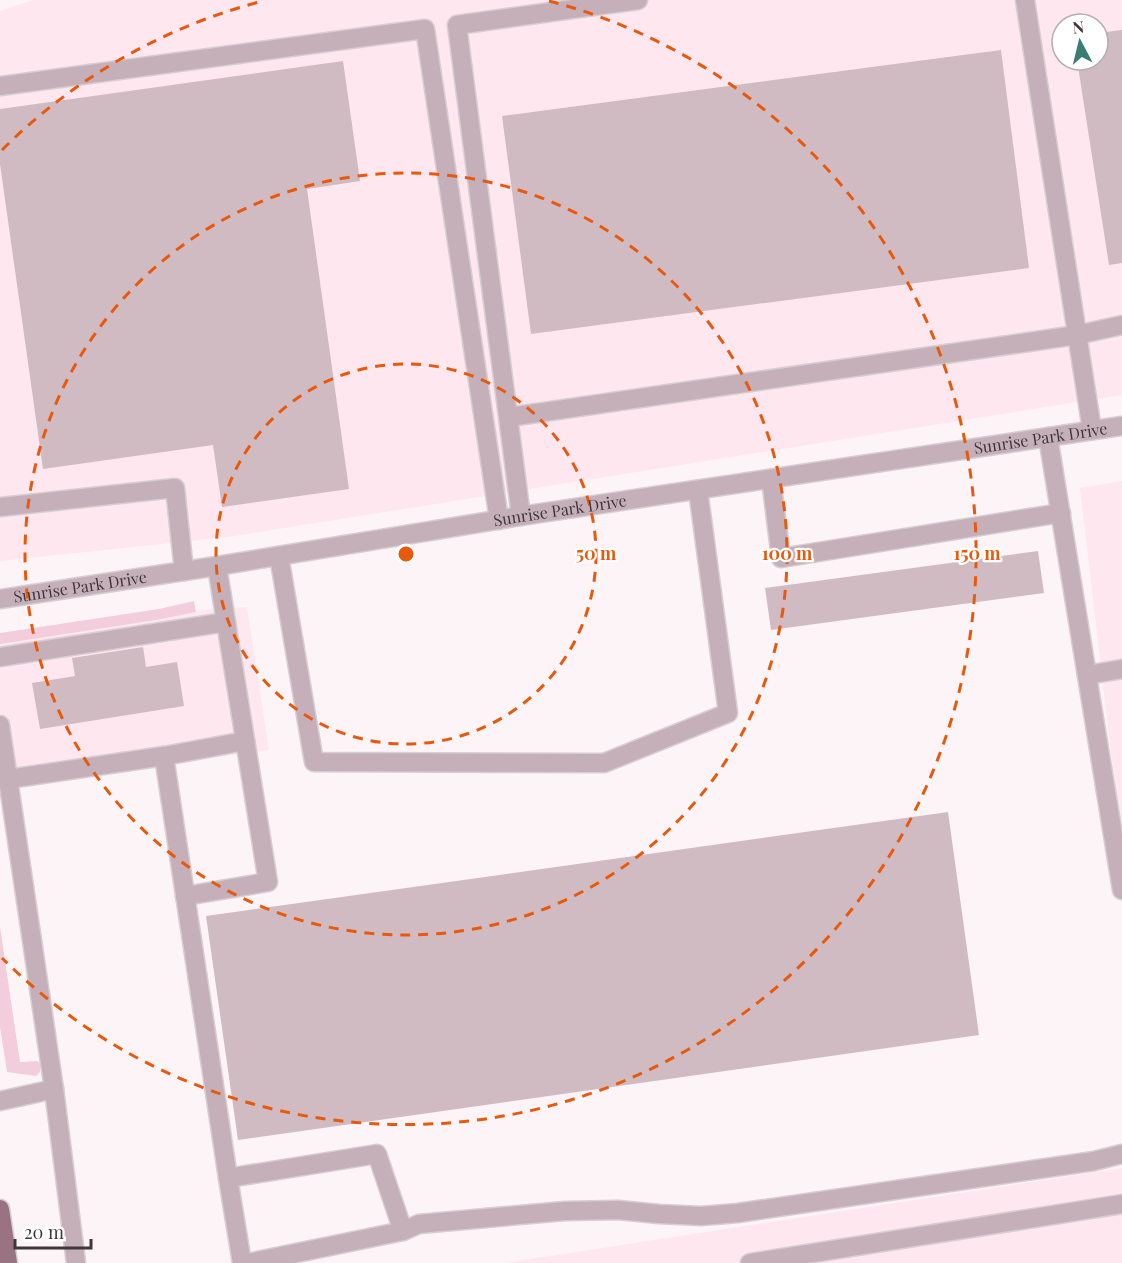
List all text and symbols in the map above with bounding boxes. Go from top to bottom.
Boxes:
north arrow [1050,12,1110,72]
text: N [1071,15,1086,38]
street label: Sunrise Park Drive [973,417,1109,458]
street label: Sunrise Park Drive [492,489,628,530]
text: 50 m [576,541,617,565]
text: 100 m [762,541,813,565]
text: 150 m [953,541,1001,565]
centre of rings [396,544,416,564]
street label: Sunrise Park Drive [12,566,148,607]
scale bar [15,1212,92,1250]
text: 20 m [24,1220,64,1244]

